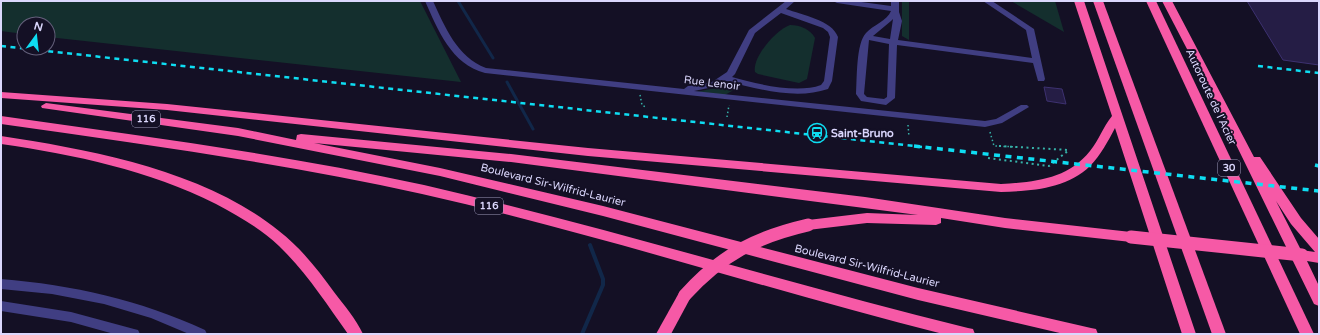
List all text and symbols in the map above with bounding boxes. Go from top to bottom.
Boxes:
north arrow [16,16,56,56]
text: N [33,19,44,34]
street label: Autoroute de l'Acier [1183,47,1239,148]
street label: Rue Lenoir [683,73,742,93]
road number: 116 [132,111,160,127]
station icon: Saint-Bruno [806,122,828,144]
place label: Saint-Bruno [831,127,894,140]
road number: 30 [1218,160,1240,176]
street label: Boulevard Sir-Wilfrid-Laurier [479,161,627,209]
road number: 116 [475,198,503,214]
street label: Boulevard Sir-Wilfrid-Laurier [793,242,941,290]

